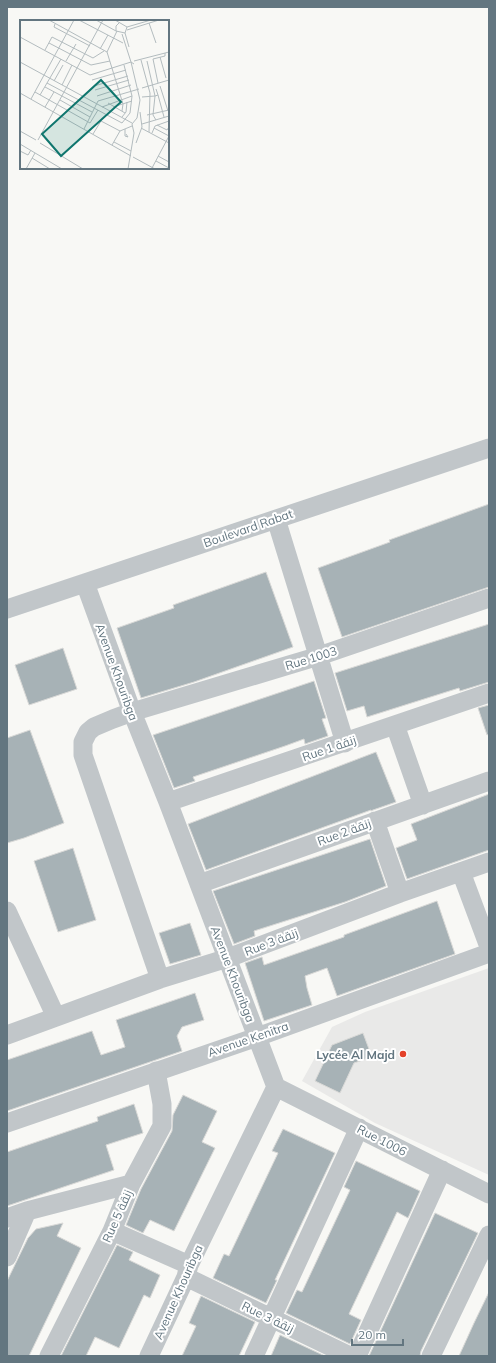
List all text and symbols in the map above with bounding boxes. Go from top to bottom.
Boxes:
inset map [20,20,169,169]
street label: Boulevard Rabat [201,506,295,550]
street label: Avenue Khouribga [92,621,142,723]
street label: Rue 1003 [283,643,339,673]
street label: Rue 1 زنقة [300,732,358,764]
street label: Rue 2 زنقة [315,815,373,849]
street label: Avenue Khouribga [208,924,258,1024]
street label: Rue 3 زنقة [242,925,300,959]
street label: Avenue Kenitra [206,1018,290,1060]
place label: Lycée Al Majd [316,1047,395,1062]
marker: Lycée Al Majd [398,1049,408,1059]
street label: Rue 1006 [355,1121,409,1159]
street label: Rue 5 زنقة [99,1187,135,1245]
street label: Avenue Khouribga [150,1242,206,1342]
street label: Rue 3 زنقة [239,1298,297,1336]
scale bar [352,1321,403,1347]
text: 20 m [358,1327,386,1342]

